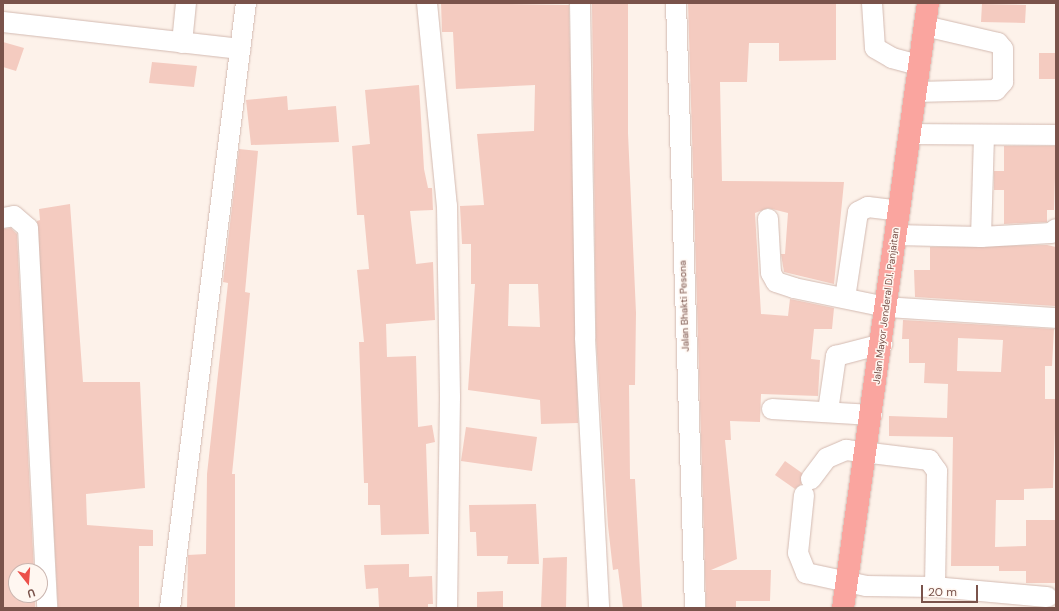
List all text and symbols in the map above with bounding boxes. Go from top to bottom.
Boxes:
street label: Jalan Mayor Jenderal D.I. Panjaitan [870,227,902,385]
street label: Jalan Bhakti Pesona [676,260,692,352]
north arrow [8,563,48,603]
scale bar [923,577,980,603]
text: 20 m [928,584,957,600]
text: U [26,586,37,601]

